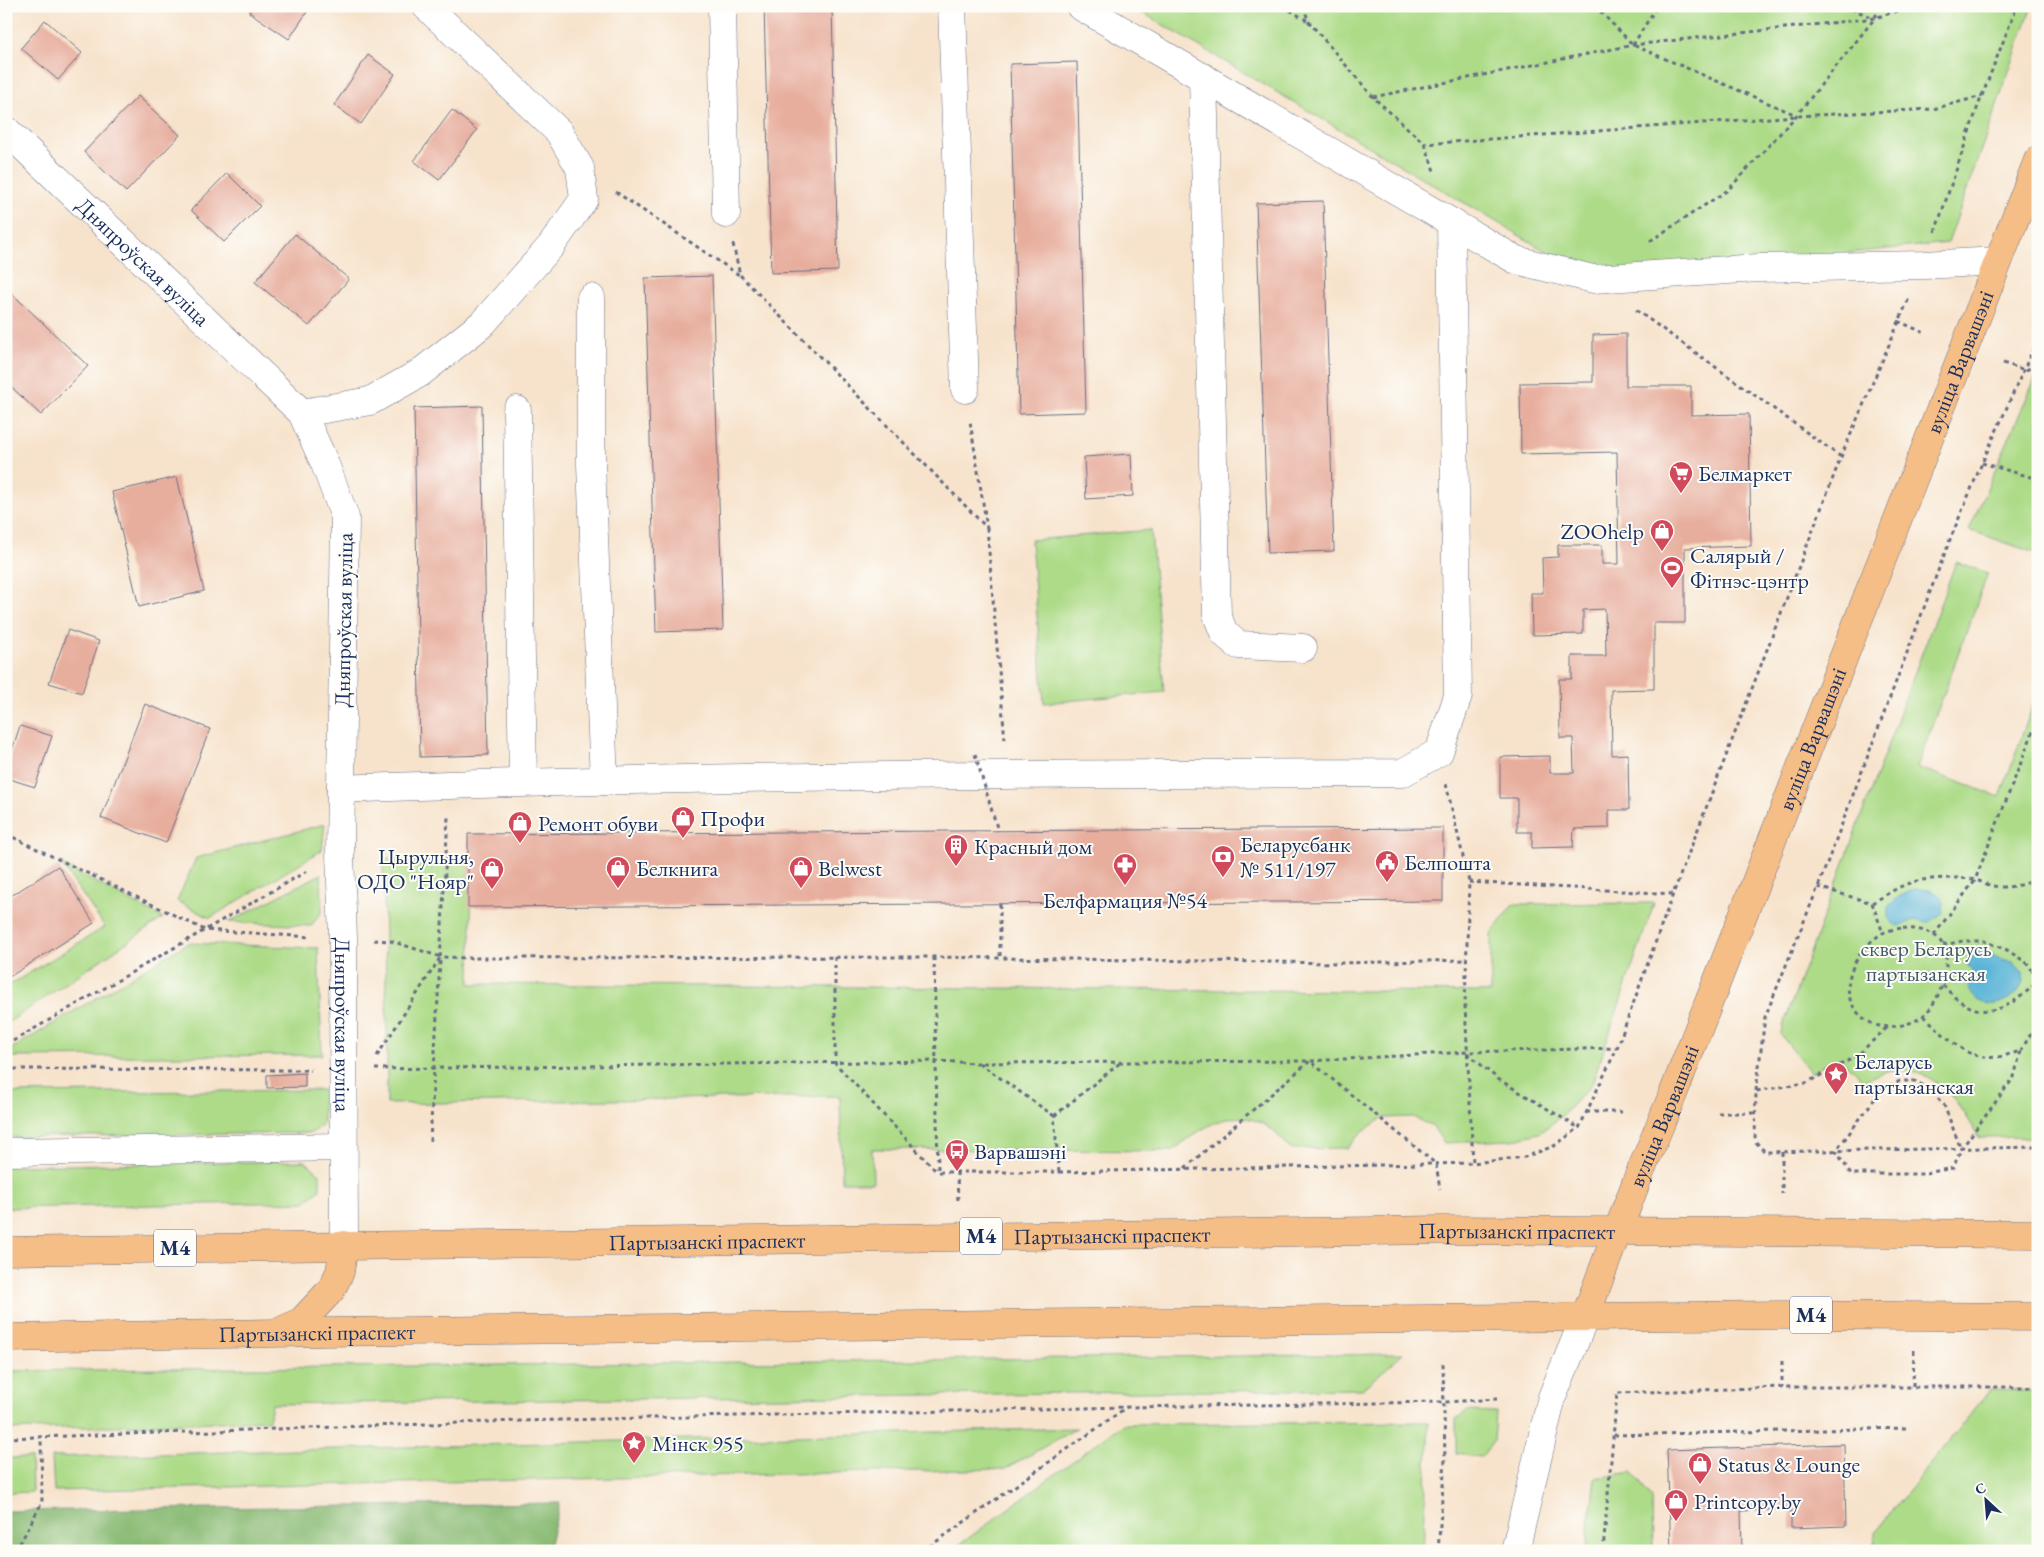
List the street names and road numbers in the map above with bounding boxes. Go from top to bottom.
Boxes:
street label: Дняпроўская вуліца [70,191,216,333]
street label: вуліца Варвашэні [1919,286,2001,437]
street label: Дняпроўская вуліца [327,532,360,708]
street label: вуліца Варвашэні [1771,664,1853,815]
street label: Дняпроўская вуліца [328,937,358,1112]
street label: вуліца Варвашэні [1622,1041,1706,1191]
street label: Партызанскі праспект [1418,1216,1616,1246]
road number: М4 [960,1218,1002,1254]
street label: Партызанскі праспект [1013,1219,1211,1251]
street label: Партызанскі праспект [608,1225,806,1257]
road number: М4 [154,1230,196,1266]
road number: М4 [1790,1296,1832,1334]
street label: Партызанскі праспект [218,1317,416,1349]

